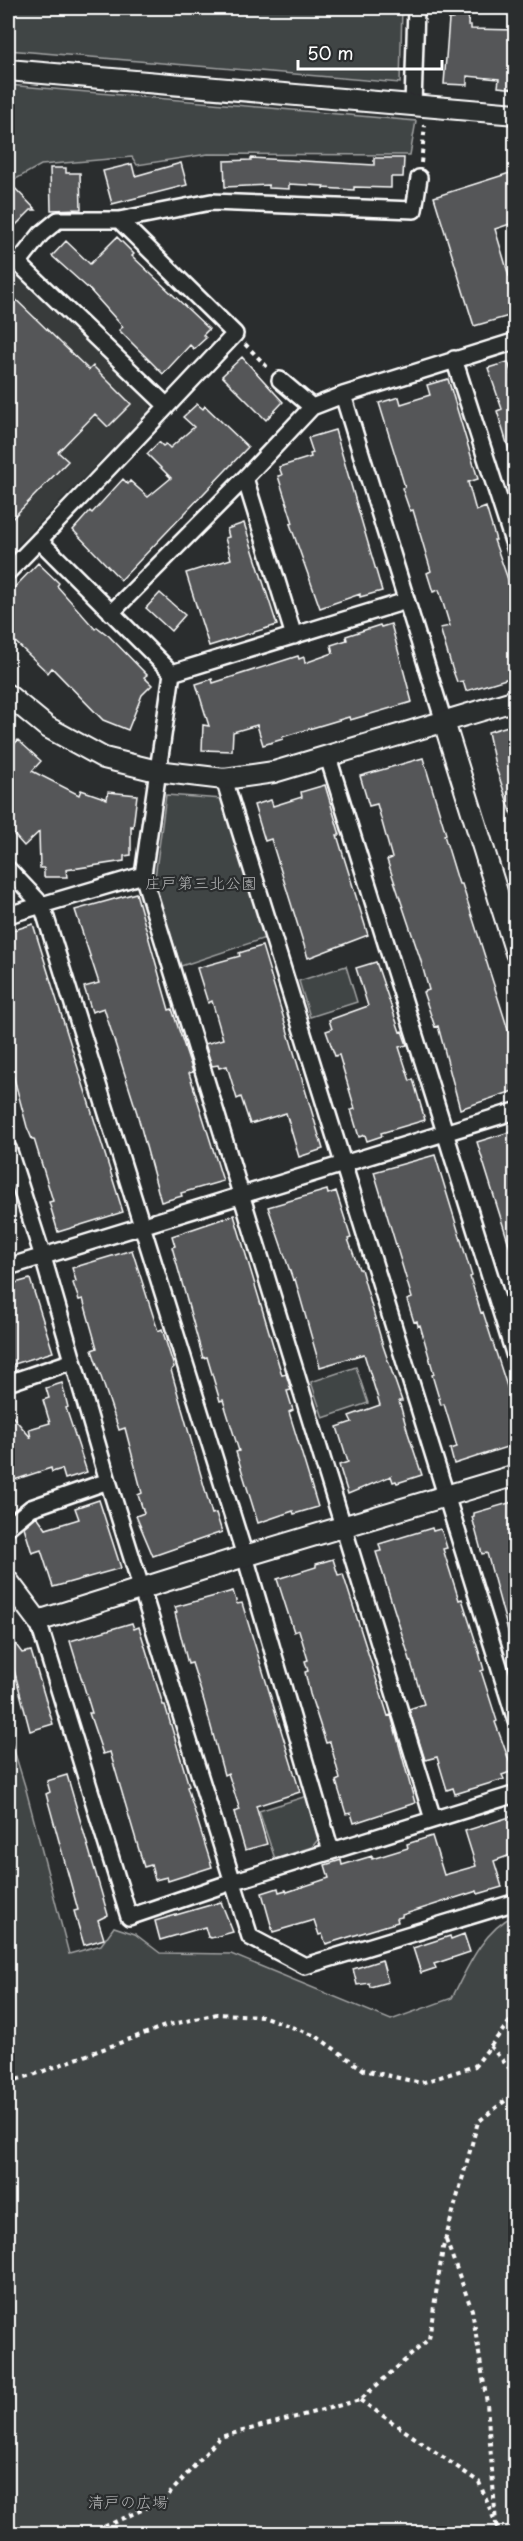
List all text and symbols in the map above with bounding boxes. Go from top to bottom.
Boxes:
scale bar [298,33,442,71]
text: 50 m [307,39,354,66]
park label: 庄戸第三北公園 [145,870,257,894]
park label: 清戸の広場 [88,2489,168,2513]

